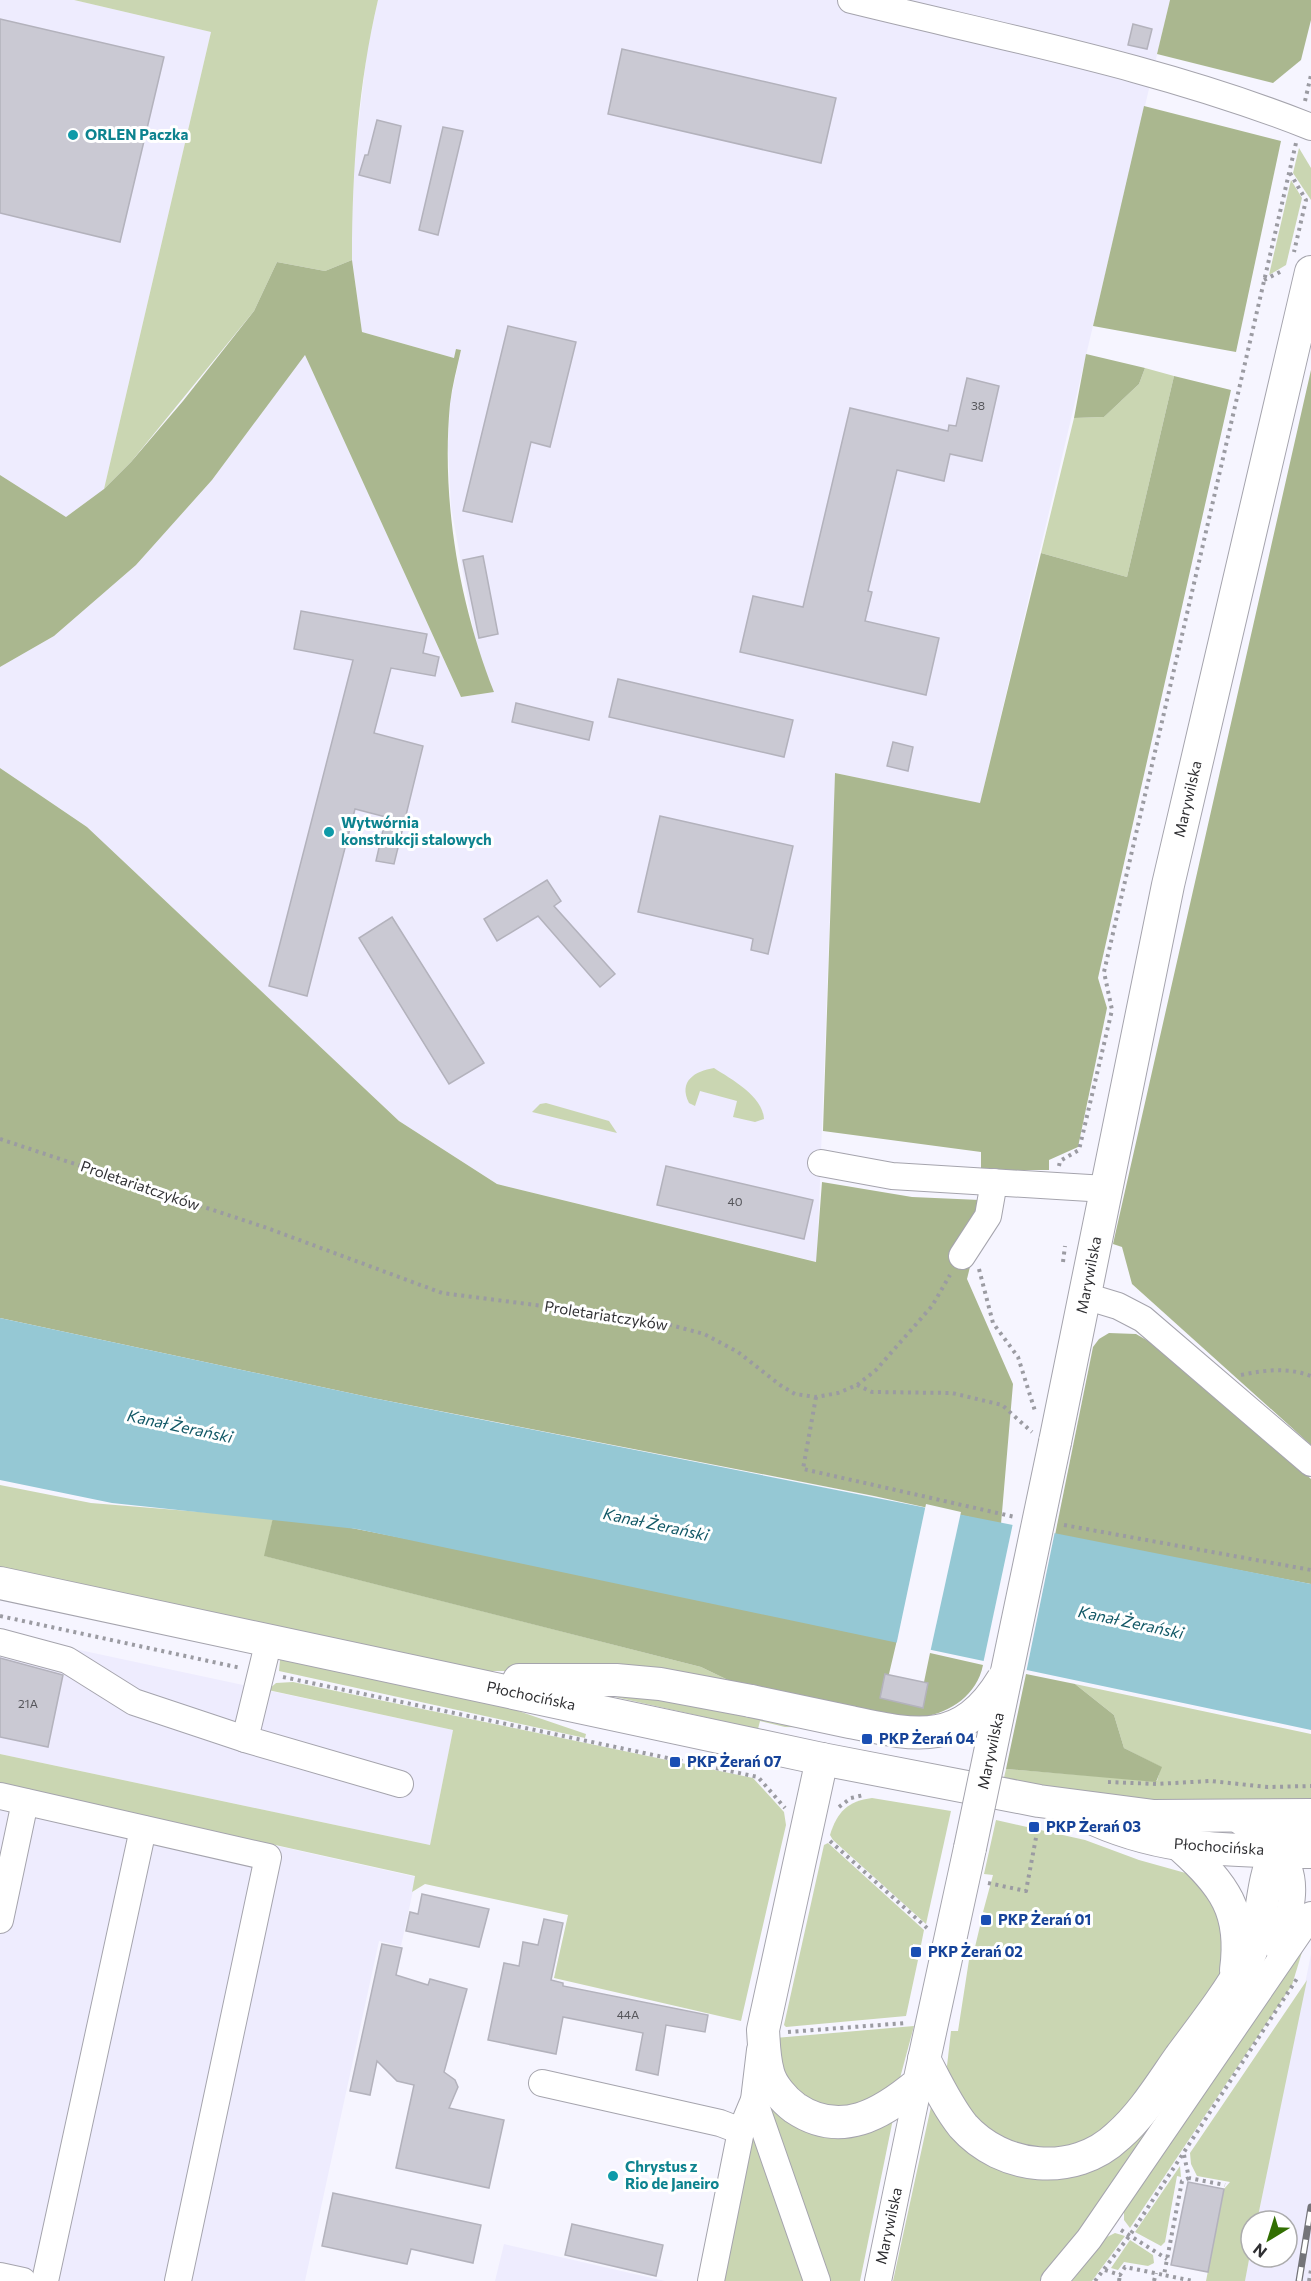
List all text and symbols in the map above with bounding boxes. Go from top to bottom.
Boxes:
place label: ORLEN Paczka [85,125,189,143]
marker: ORLEN Paczka [66,128,80,142]
house number: 38 [971,398,985,412]
street label: Marywilska [1169,759,1205,839]
place label: Wytwórnia konstrukcji stalowych [341,813,492,848]
marker: Wytwórnia konstrukcji stalowych [322,825,336,839]
street label: Proletariatczyków [78,1156,202,1214]
house number: 40 [727,1194,743,1208]
street label: Marywilska [1072,1235,1104,1315]
street label: Proletariatczyków [543,1296,669,1334]
water label: Kanał Żerański [126,1405,236,1446]
water label: Kanał Żerański [602,1503,712,1544]
water label: Kanał Żerański [1077,1601,1187,1642]
street label: Płochocińska [485,1677,577,1713]
house number: 21A [18,1696,38,1710]
street label: Marywilska [973,1711,1007,1791]
place label: PKP Żerań 04 [879,1729,975,1747]
marker: PKP Żerań 04 [860,1732,874,1746]
place label: PKP Żerań 07 [687,1752,782,1770]
marker: PKP Żerań 07 [668,1755,682,1769]
place label: PKP Żerań 03 [1046,1817,1141,1835]
marker: PKP Żerań 03 [1027,1820,1041,1834]
street label: Płochocińska [1173,1834,1265,1858]
place label: PKP Żerań 01 [998,1910,1091,1928]
marker: PKP Żerań 01 [979,1913,993,1927]
place label: PKP Żerań 02 [928,1942,1023,1960]
marker: PKP Żerań 02 [909,1945,923,1959]
house number: 44A [617,2007,639,2021]
place label: Chrystus z Rio de Janeiro [625,2157,719,2192]
marker: Chrystus z Rio de Janeiro [606,2169,620,2183]
street label: Marywilska [871,2186,905,2266]
north arrow [1239,2209,1299,2269]
text: N [1249,2240,1270,2262]

